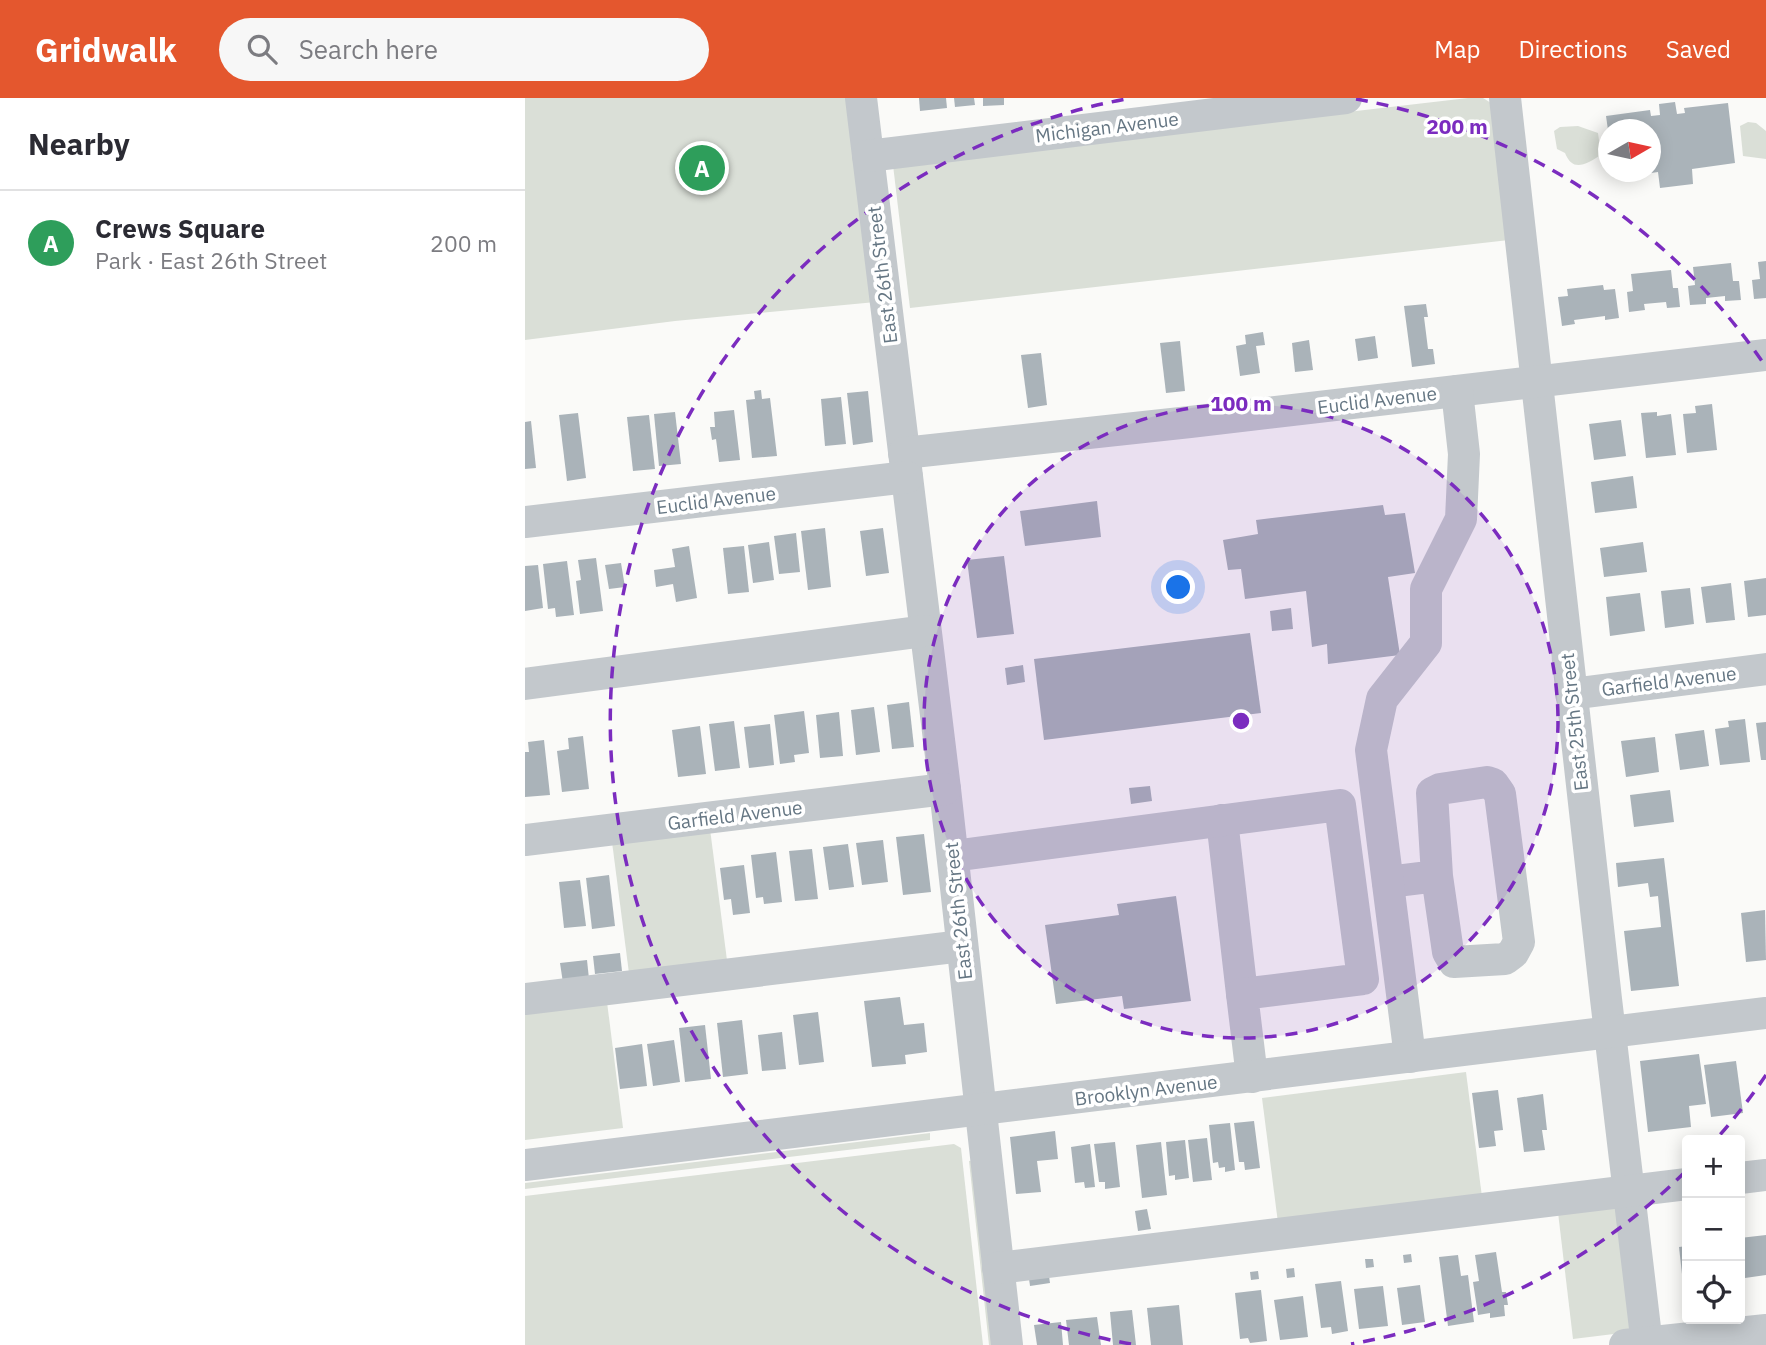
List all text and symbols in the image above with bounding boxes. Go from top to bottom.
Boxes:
search box [219,18,709,81]
text: Gridwalk [35,28,177,71]
icon: search [243,30,281,68]
text: Search here [299,32,438,66]
text: Map [1434,33,1480,65]
text: Directions [1518,33,1628,65]
text: Saved [1666,33,1731,65]
street label: Michigan Avenue [1034,106,1180,148]
text: 200 m [1426,112,1488,140]
north arrow [1598,119,1661,182]
text: Nearby [28,124,130,163]
pin: A [679,142,725,194]
street label: East 26th Street [862,205,902,345]
text: Crews Square [95,211,265,245]
text: A [43,228,59,258]
text: 200 m [430,228,497,258]
text: Park · East 26th Street [95,245,327,275]
street label: Euclid Avenue [1316,381,1438,419]
text: 100 m [1210,389,1272,417]
street label: Euclid Avenue [655,481,777,519]
your location [1161,570,1195,604]
street label: East 25th Street [1555,652,1593,792]
street label: Garfield Avenue [1600,661,1738,701]
centre of rings [1229,709,1253,733]
street label: Garfield Avenue [666,795,804,835]
street label: East 26th Street [939,841,977,981]
street label: Brooklyn Avenue [1073,1069,1219,1111]
map controls [1682,1135,1745,1324]
button: + [1682,1135,1745,1198]
button: − [1682,1198,1745,1261]
button: locate [1682,1261,1745,1324]

